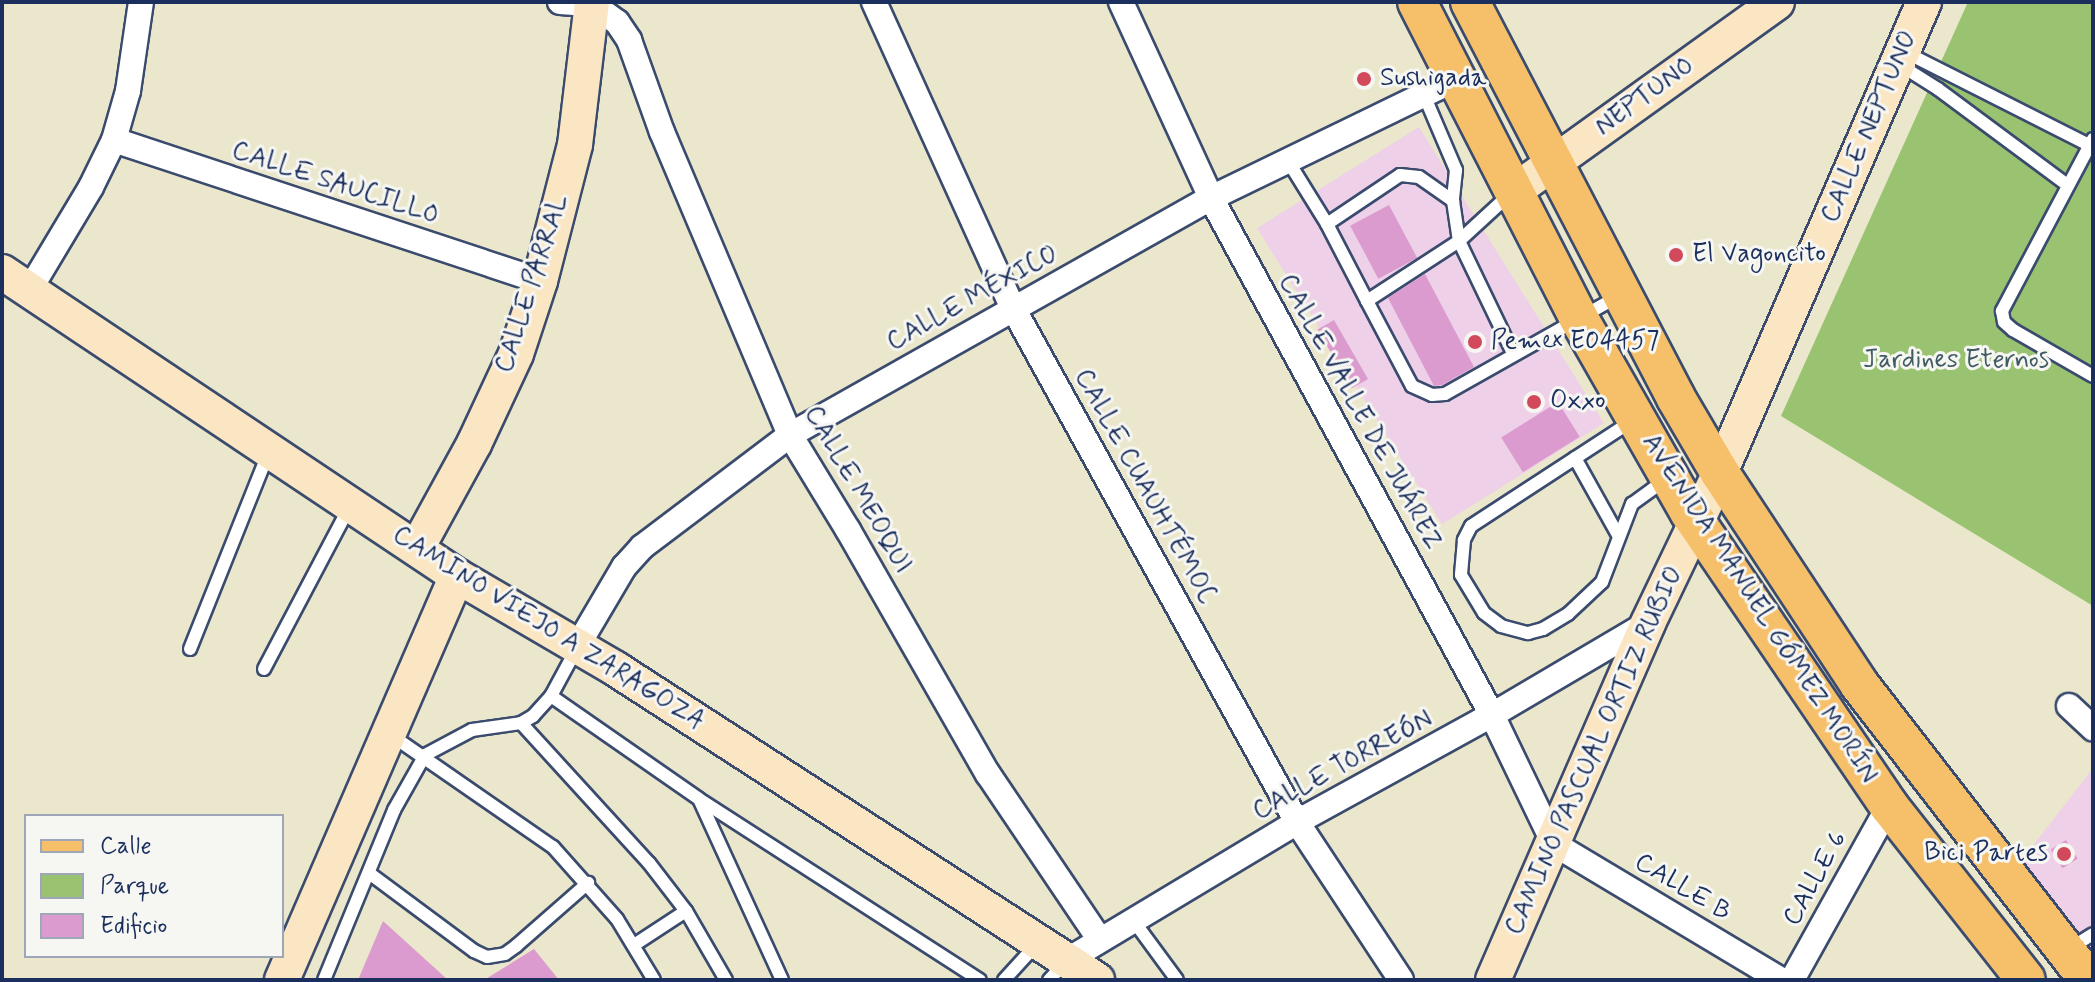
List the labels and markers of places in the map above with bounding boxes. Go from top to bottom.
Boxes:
place label: Sushigada [1380,63,1486,95]
marker: Sushigada [1355,70,1373,88]
place label: El Vagoncito [1692,239,1828,271]
marker: El Vagoncito [1667,246,1685,264]
place label: Pemex E04457 [1491,326,1659,358]
marker: Pemex E04457 [1466,333,1484,351]
place label: Oxxo [1550,386,1606,418]
marker: Oxxo [1525,393,1543,411]
place label: Bici Partes [1926,838,2048,870]
marker: Bici Partes [2055,845,2073,863]

